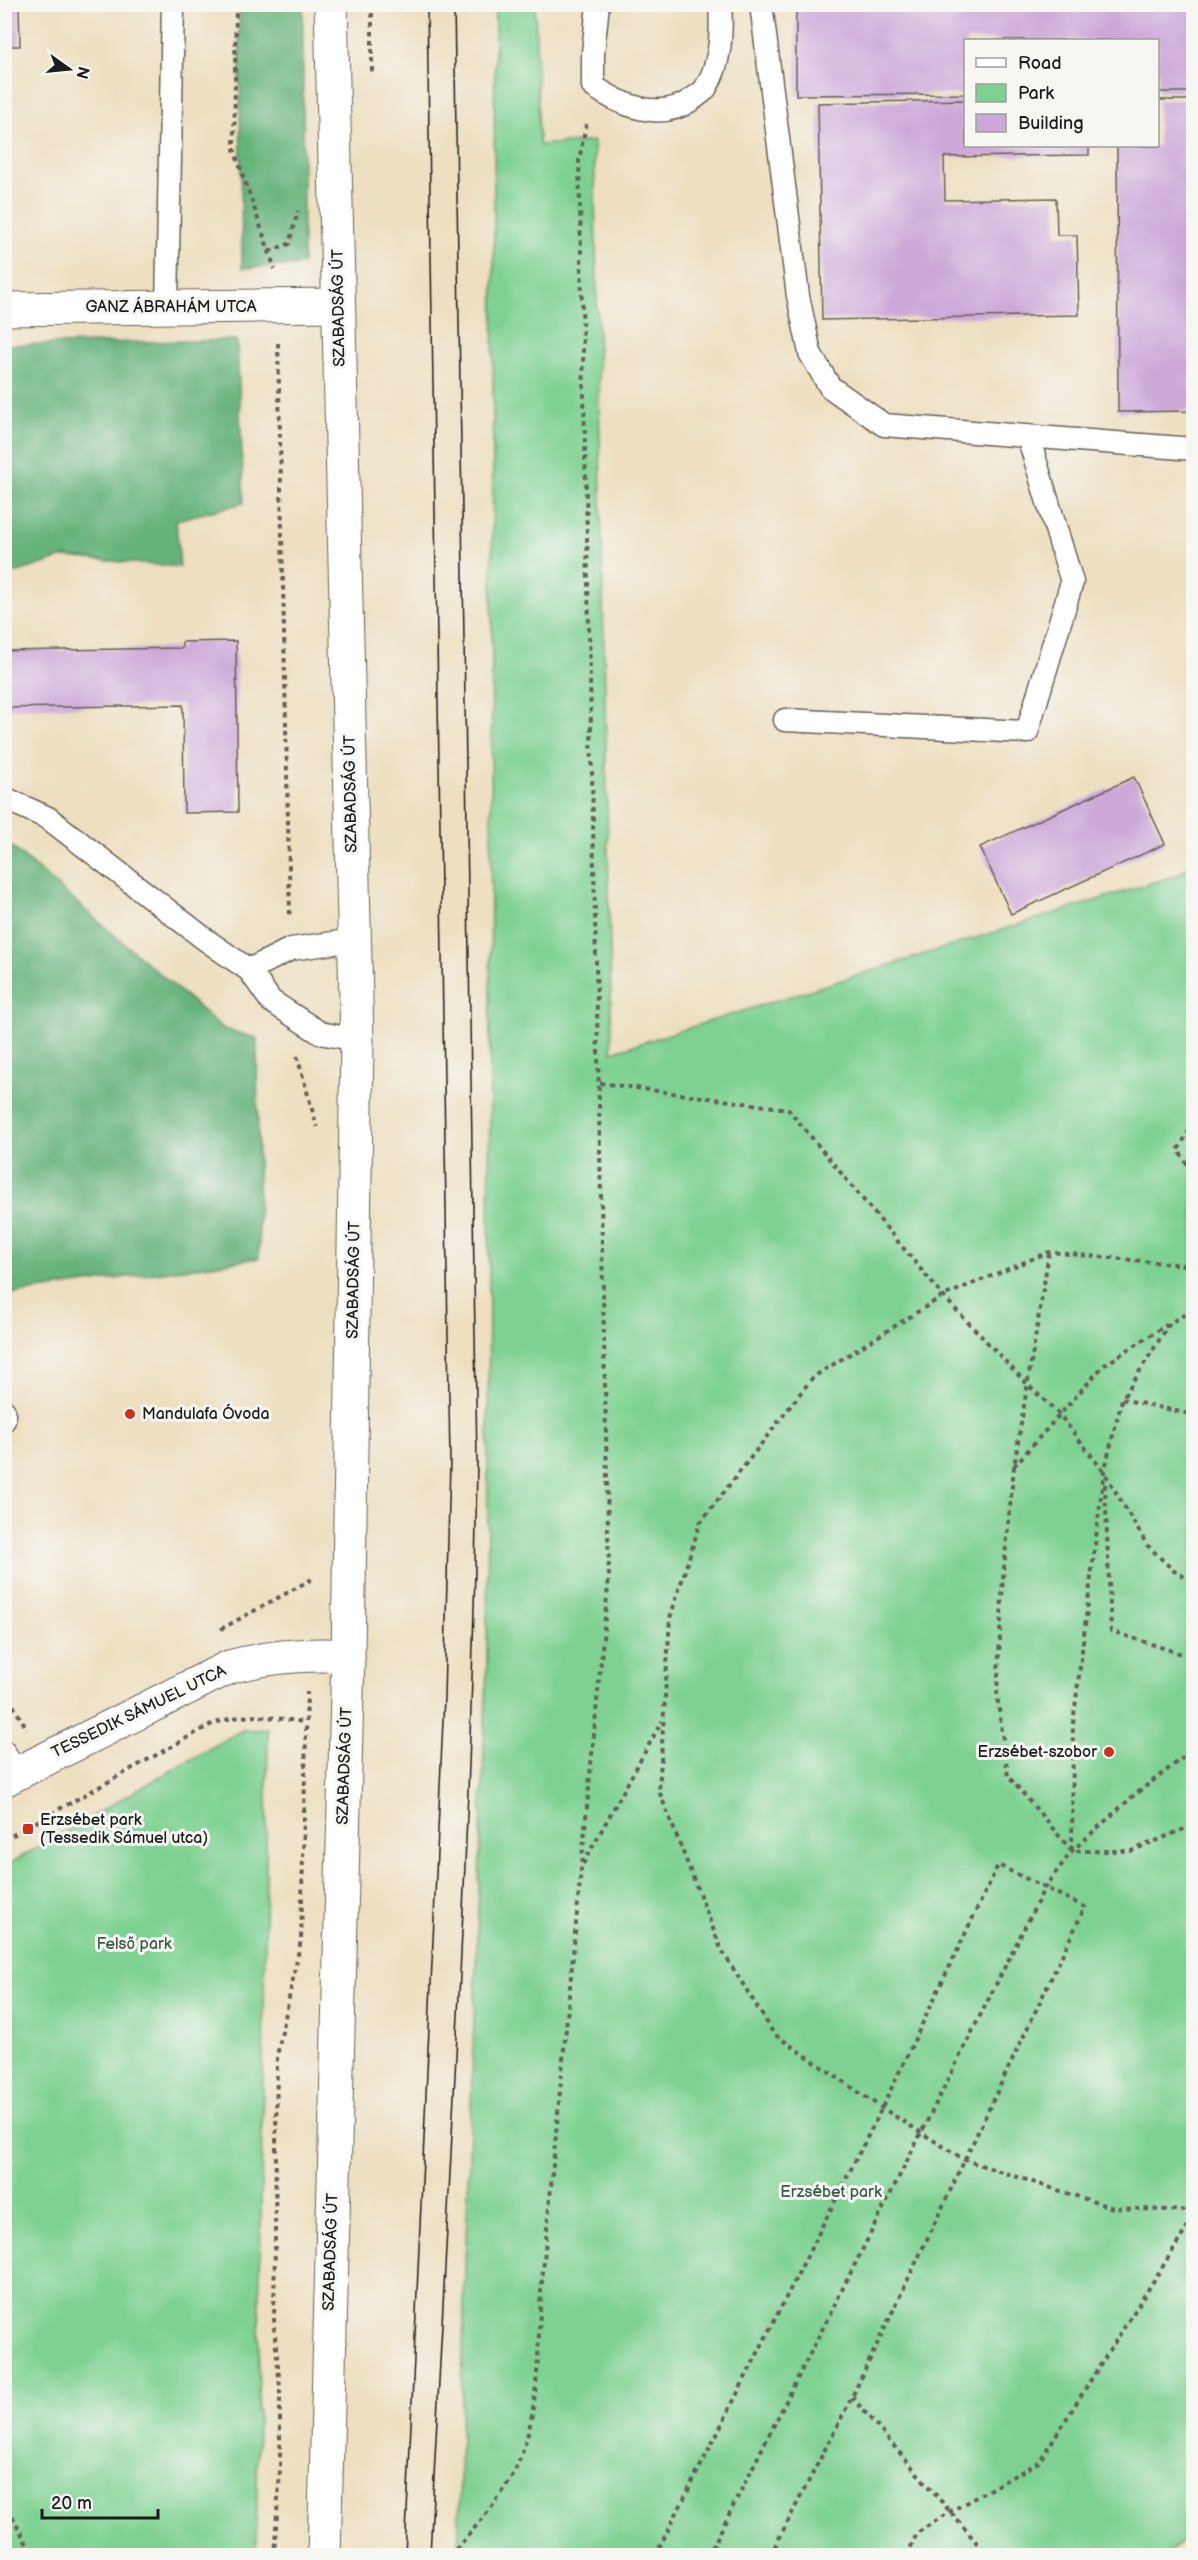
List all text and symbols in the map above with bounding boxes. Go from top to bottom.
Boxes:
north arrow [39,39,99,99]
legend [964,39,1159,147]
text: Road [1018,53,1062,74]
text: N [71,64,93,81]
text: Park [1018,83,1054,104]
text: Building [1018,113,1084,134]
street label: SZABADSÁG ÚT [326,249,350,367]
street label: GANZ ÁBRAHÁM UTCA [86,296,257,317]
street label: SZABADSÁG ÚT [338,735,362,853]
street label: SZABADSÁG ÚT [341,1220,365,1339]
place label: Mandulafa Óvoda [142,1403,269,1424]
marker: Mandulafa Óvoda [123,1407,137,1421]
street label: TESSEDIK SÁMUEL UTCA [48,1660,229,1763]
street label: SZABADSÁG ÚT [331,1706,357,1825]
place label: Erzsébet-szobor [978,1743,1097,1762]
marker: Erzsébet-szobor [1102,1745,1116,1759]
place label: Erzsébet park (Tessedik Sámuel utca) [40,1811,208,1848]
marker: Erzsébet park (Tessedik Sámuel utca) [21,1822,35,1836]
park label: Felső park [96,1935,172,1954]
park label: Erzsébet park [780,2183,882,2202]
street label: SZABADSÁG ÚT [317,2192,343,2311]
scale bar [42,2482,158,2520]
text: 20 m [51,2493,92,2514]

